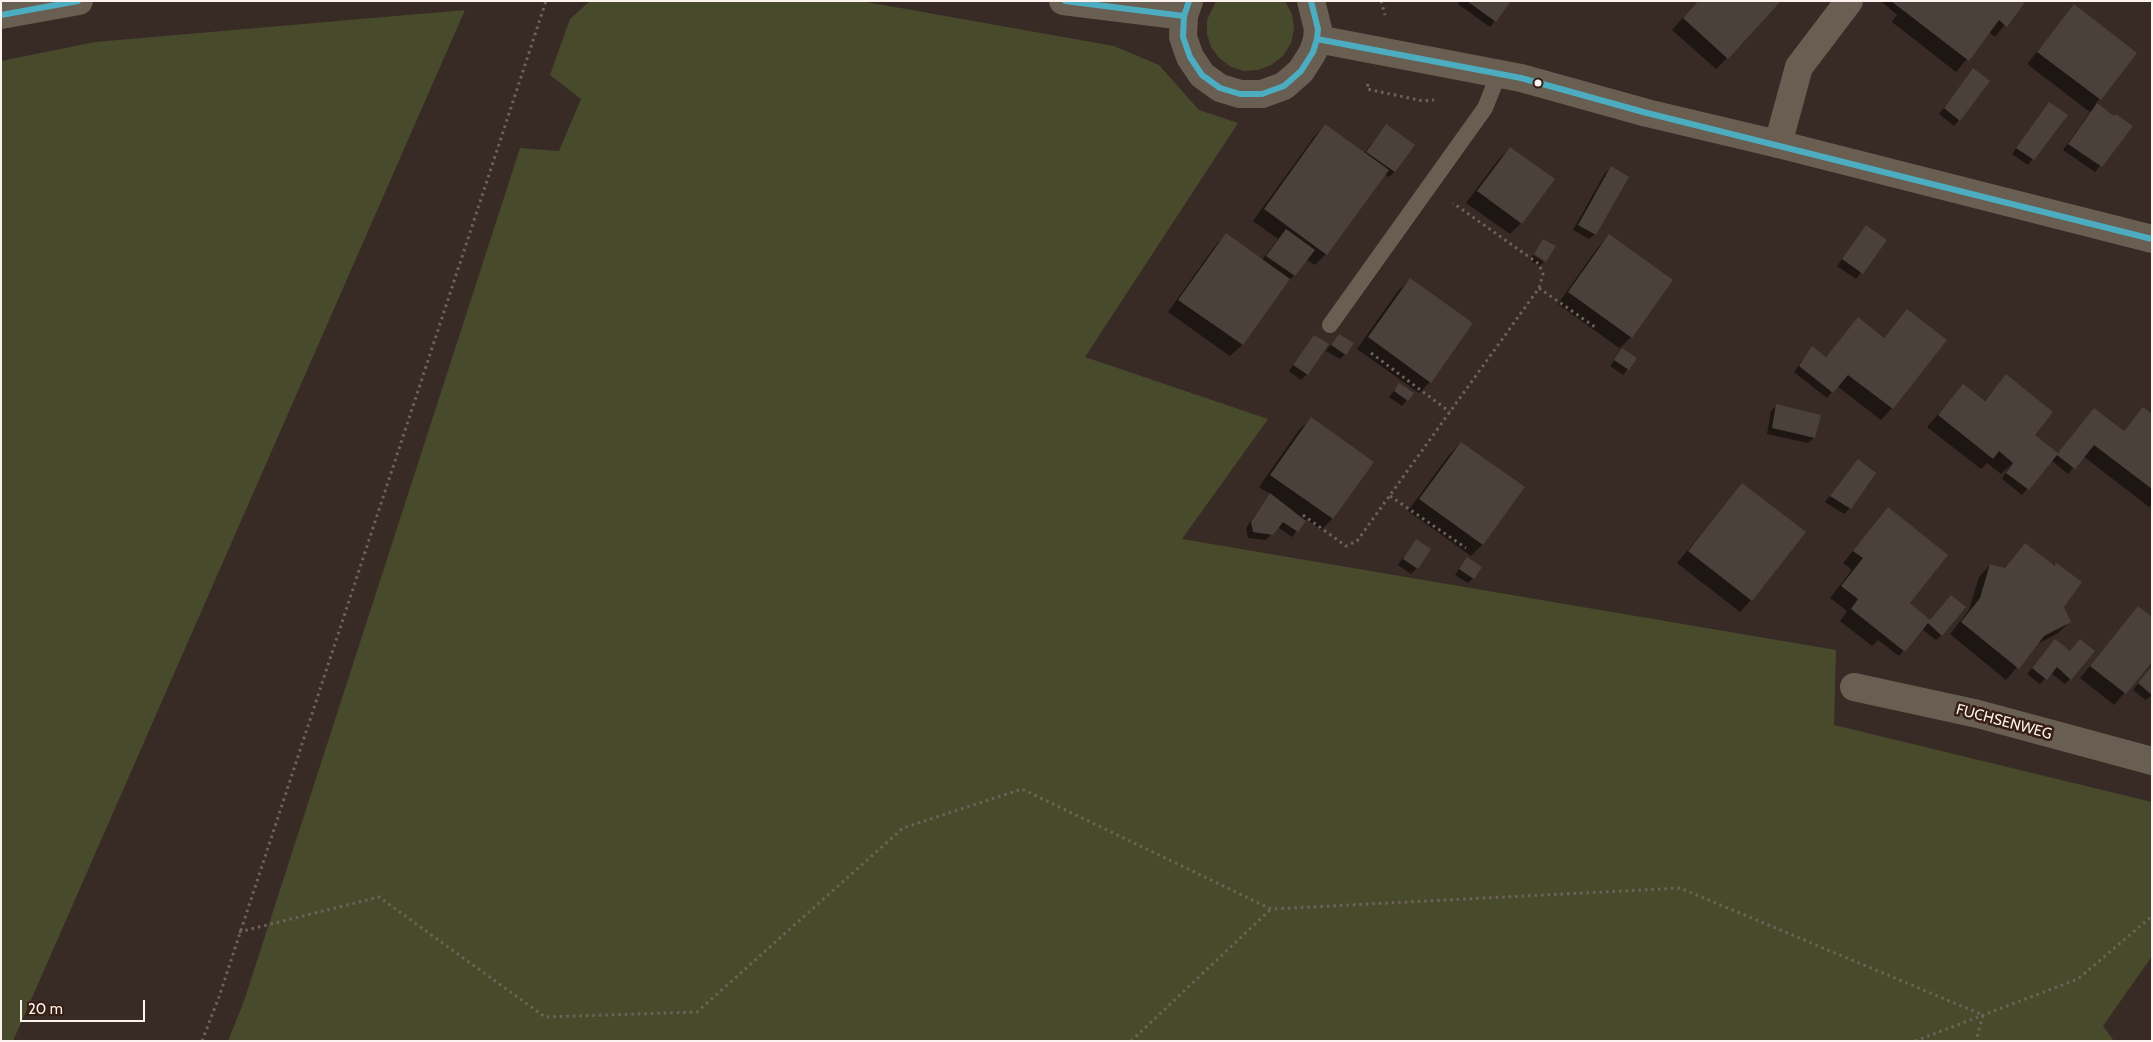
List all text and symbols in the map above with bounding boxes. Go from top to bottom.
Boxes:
unlabelled marker [1533,78,1543,88]
street label: FUCHSENWEG [1954,701,2054,743]
scale bar [22,990,148,1022]
text: 20 m [28,1000,63,1018]

